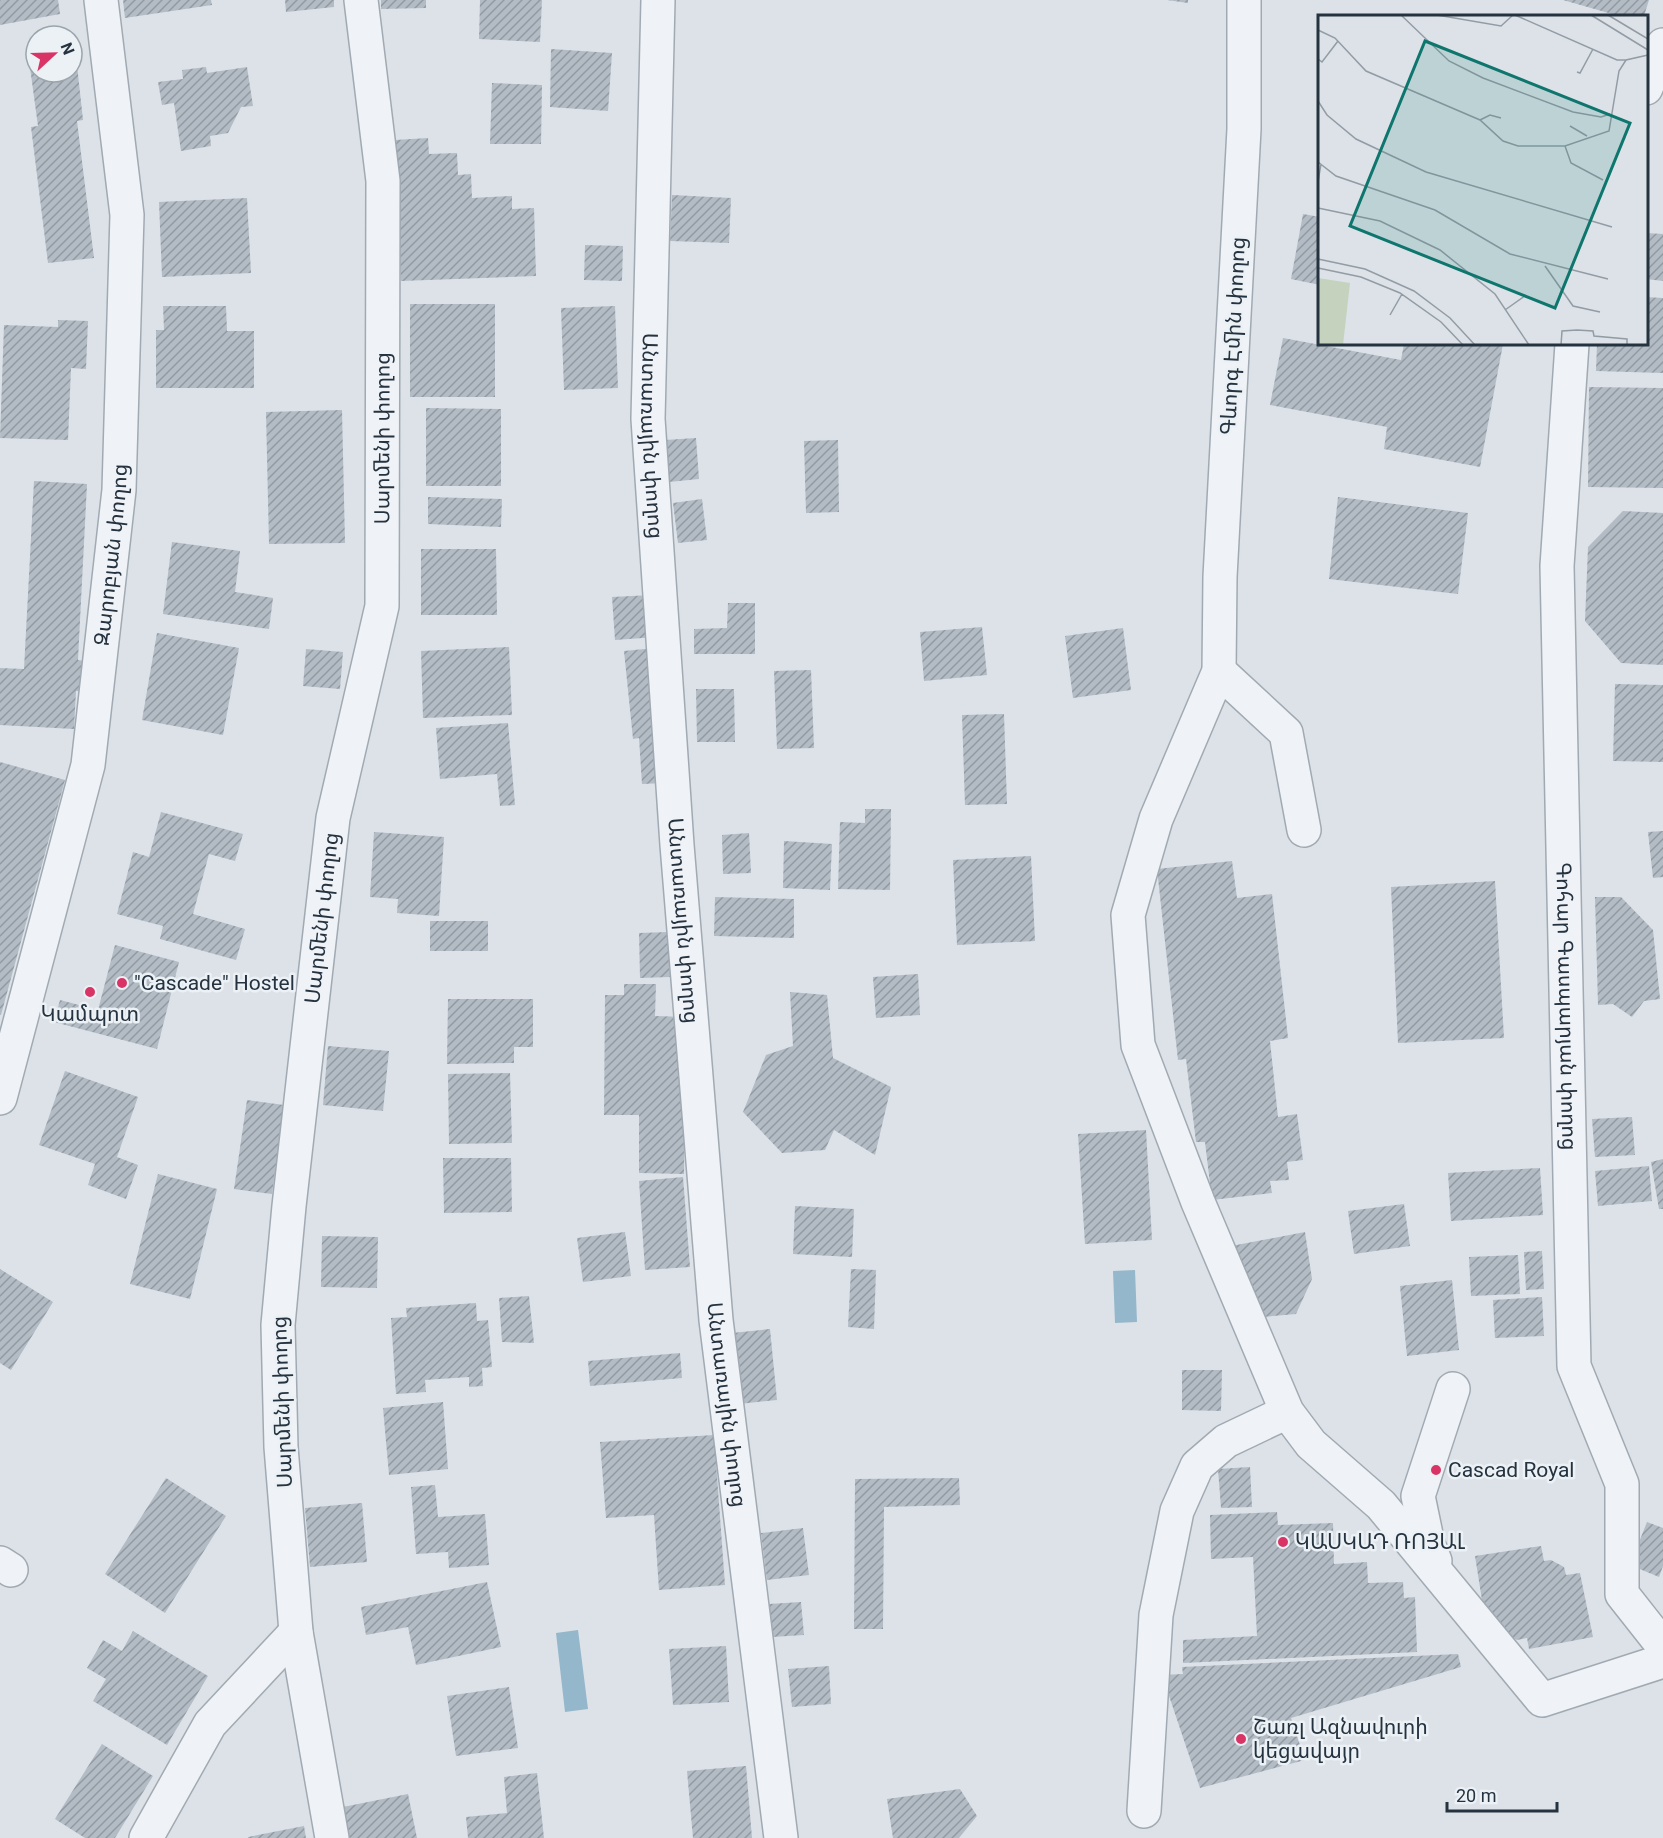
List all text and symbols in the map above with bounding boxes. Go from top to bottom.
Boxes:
inset map [1318,15,1648,345]
north arrow [24,24,84,84]
text: N [57,40,78,57]
street label: Գևորգ Էմին փողոց [1216,236,1250,436]
street label: Անտառային փողոց [636,332,668,540]
street label: Սարմենի փողոց [370,352,395,525]
street label: Զարոբյան փողոց [90,463,132,647]
street label: Անտառային փողոց [663,817,704,1025]
street label: Սարմենի փողոց [300,831,343,1005]
street label: Գոհար Գասպարյան փողոց [1551,862,1581,1151]
place label: "Cascade" Hostel [134,971,295,995]
marker: "Cascade" Hostel [115,976,129,990]
marker: Կամպոտ [83,985,97,999]
place label: Կամպոտ [41,1002,139,1026]
street label: Անտառային փողոց [703,1301,751,1509]
street label: Սարմենի փողոց [267,1316,297,1488]
place label: Cascad Royal [1448,1458,1574,1482]
marker: Cascad Royal [1429,1463,1443,1477]
place label: ԿԱՍԿԱԴ ՌՈՅԱԼ [1295,1530,1466,1554]
marker: ԿԱՍԿԱԴ ՌՈՅԱԼ [1276,1535,1290,1549]
place label: Շառլ Ազնավուրի կեցավայր [1253,1715,1428,1763]
marker: Շառլ Ազնավուրի կեցավայր [1234,1732,1248,1746]
scale bar [1447,1775,1556,1813]
text: 20 m [1456,1785,1496,1806]

